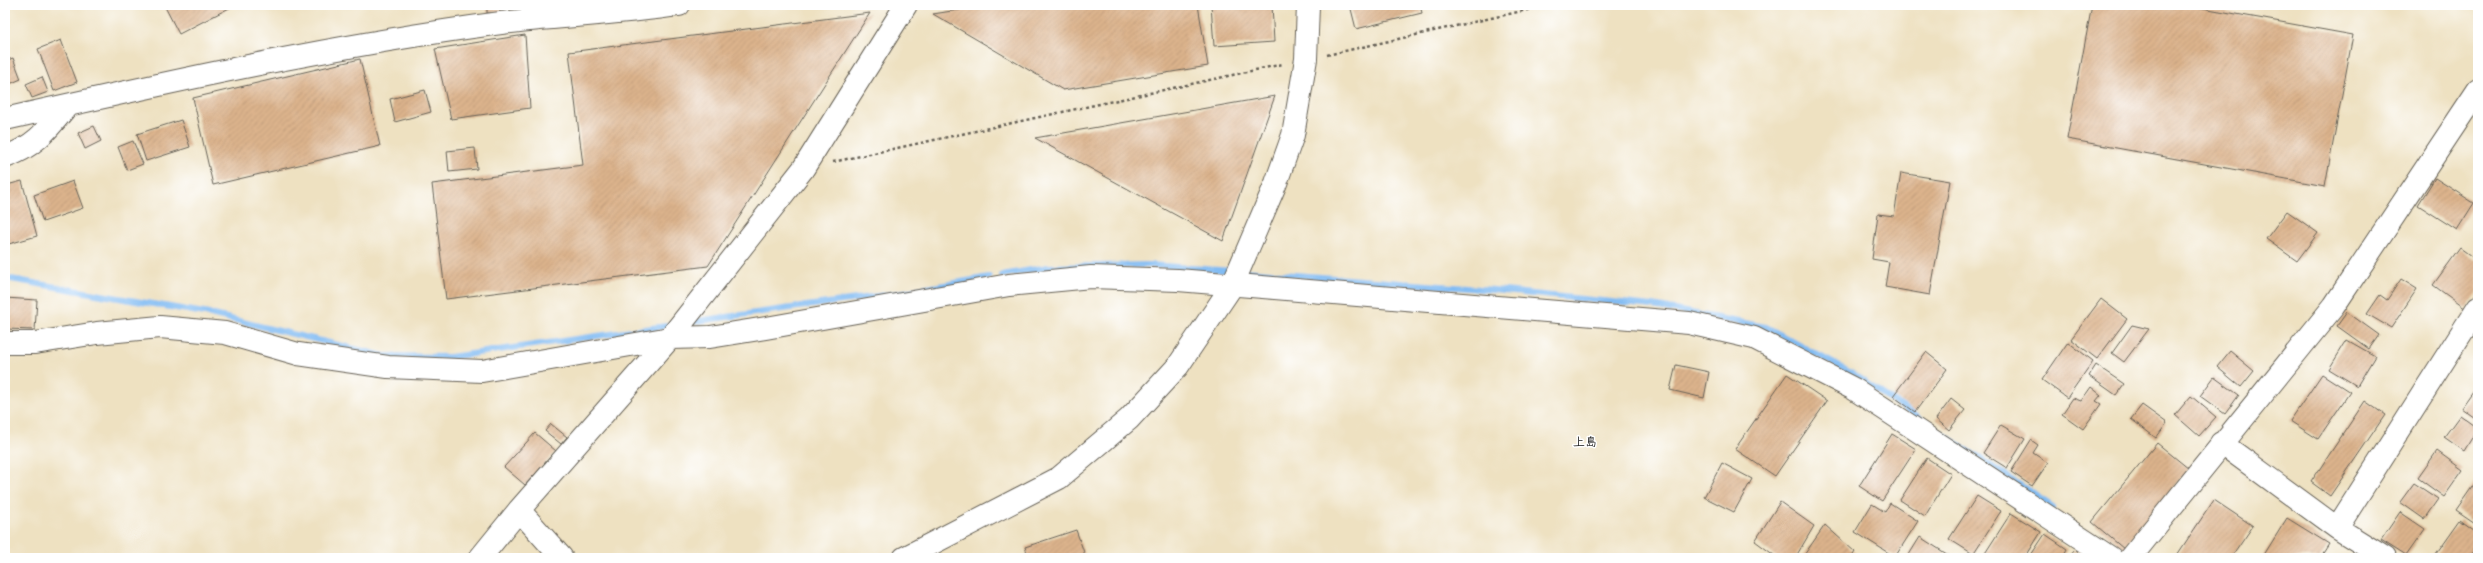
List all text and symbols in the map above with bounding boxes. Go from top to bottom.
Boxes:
district label: 上島 [1573,434,1597,450]

